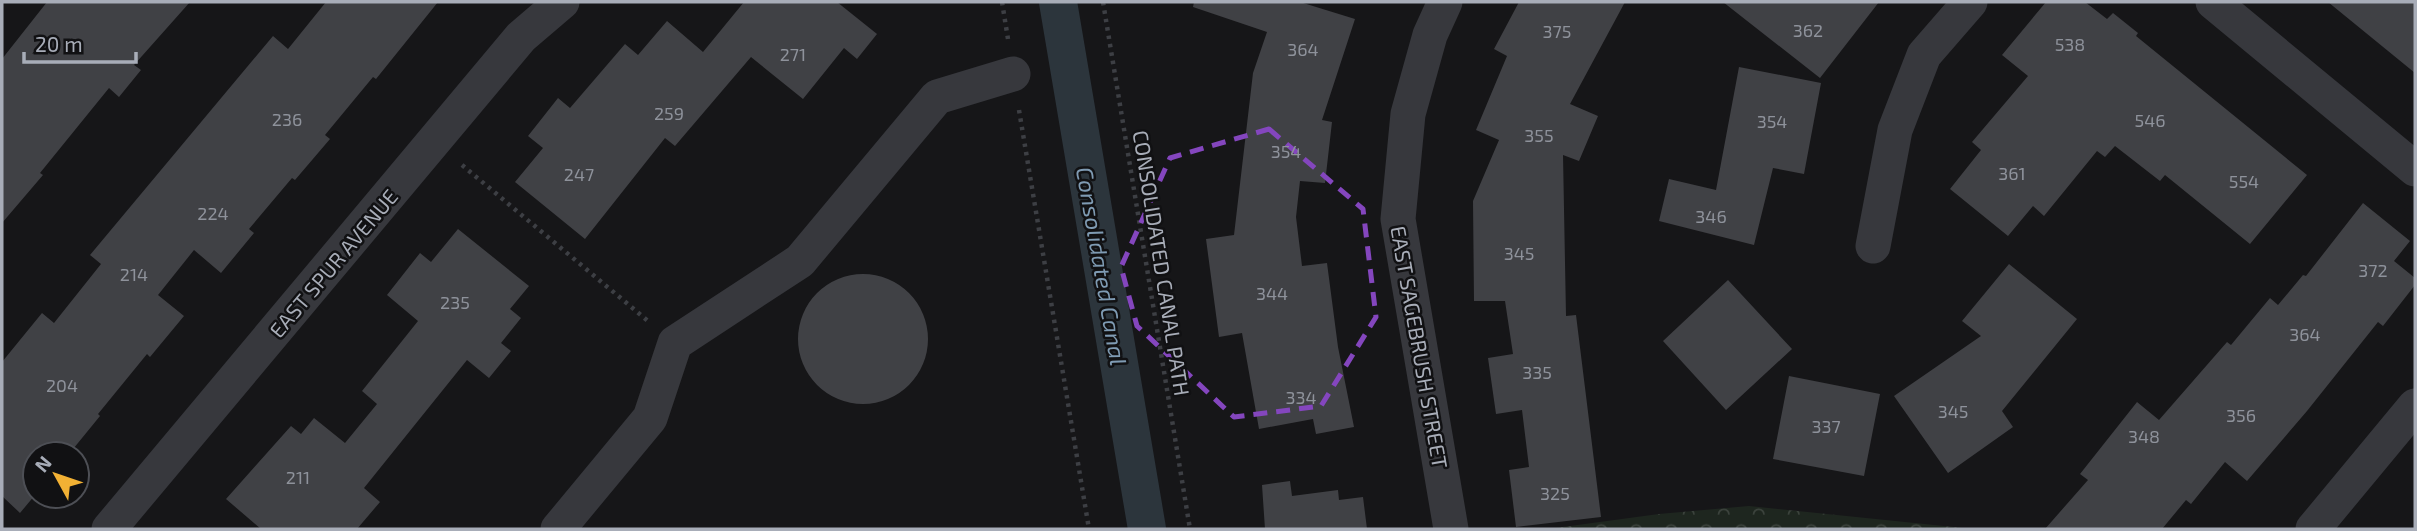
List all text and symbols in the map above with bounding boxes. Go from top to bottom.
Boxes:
house number: 362 [1793,19,1823,41]
house number: 375 [1543,20,1571,42]
scale bar [24,21,136,65]
text: 20 m [35,31,83,56]
house number: 538 [2055,33,2085,55]
house number: 364 [1287,38,1319,60]
house number: 271 [780,43,806,65]
house number: 259 [654,102,684,124]
house number: 236 [272,108,302,130]
house number: 546 [2134,109,2166,131]
house number: 354 [1757,110,1787,132]
house number: 355 [1524,124,1554,146]
street label: CONSOLIDATED CANAL PATH [1129,128,1195,398]
house number: 354 [1271,140,1301,162]
house number: 361 [1998,162,2026,184]
house number: 247 [564,163,594,185]
water label: Consolidated Canal [1071,165,1133,367]
house number: 554 [2229,170,2259,192]
street label: EAST SPUR AVENUE [264,184,402,342]
house number: 224 [197,202,229,224]
house number: 346 [1695,205,1727,227]
street label: EAST SAGEBRUSH STREET [1386,224,1454,470]
house number: 345 [1504,242,1534,264]
house number: 372 [2358,259,2388,281]
house number: 214 [120,263,148,285]
house number: 344 [1256,282,1288,304]
house number: 235 [440,291,470,313]
house number: 364 [2289,323,2321,345]
house number: 335 [1522,361,1552,383]
house number: 204 [46,374,78,396]
house number: 334 [1285,386,1317,408]
house number: 345 [1938,400,1968,422]
house number: 356 [2226,404,2256,426]
house number: 337 [1811,415,1841,437]
house number: 348 [2128,425,2160,447]
north arrow [21,440,91,510]
text: N [29,451,56,476]
house number: 211 [286,466,310,488]
house number: 325 [1540,482,1570,504]

